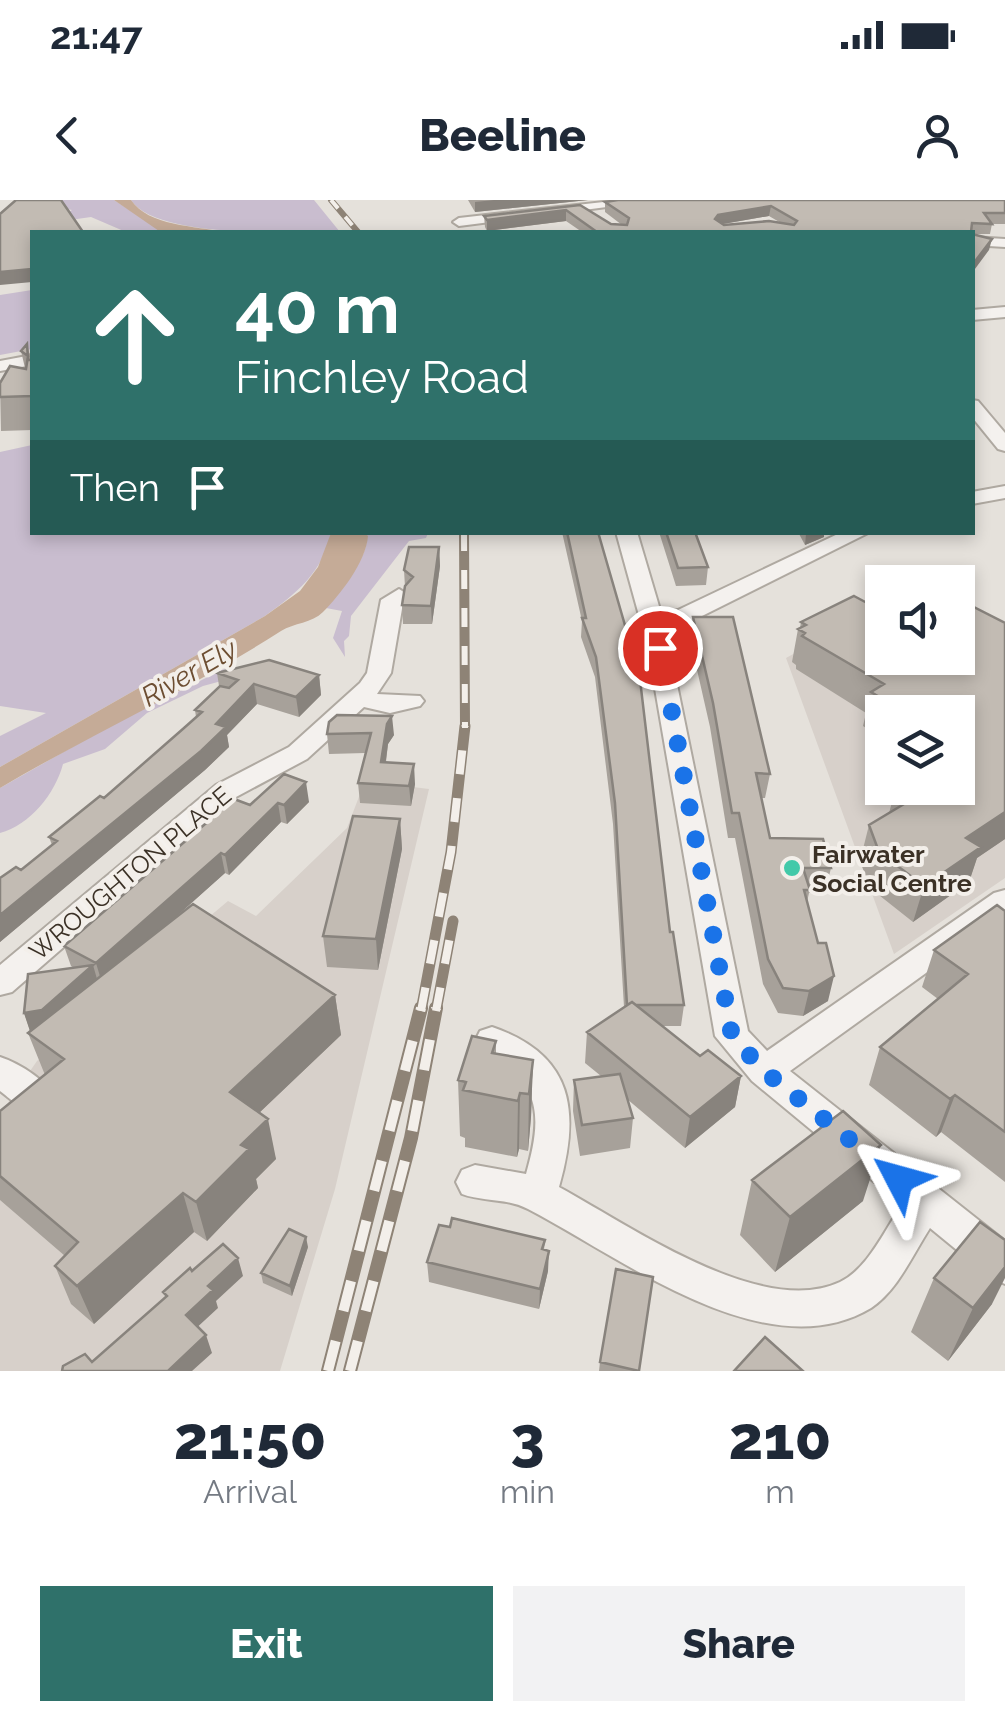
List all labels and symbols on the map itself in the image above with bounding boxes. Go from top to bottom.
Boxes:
pin [618,606,703,691]
water label: River Ely [135,632,244,713]
street label: WROUGHTON PLACE [23,780,237,966]
place label: Fairwater Social Centre [812,839,972,898]
marker: Fairwater Social Centre [781,857,803,879]
position arrow [847,1127,951,1231]

